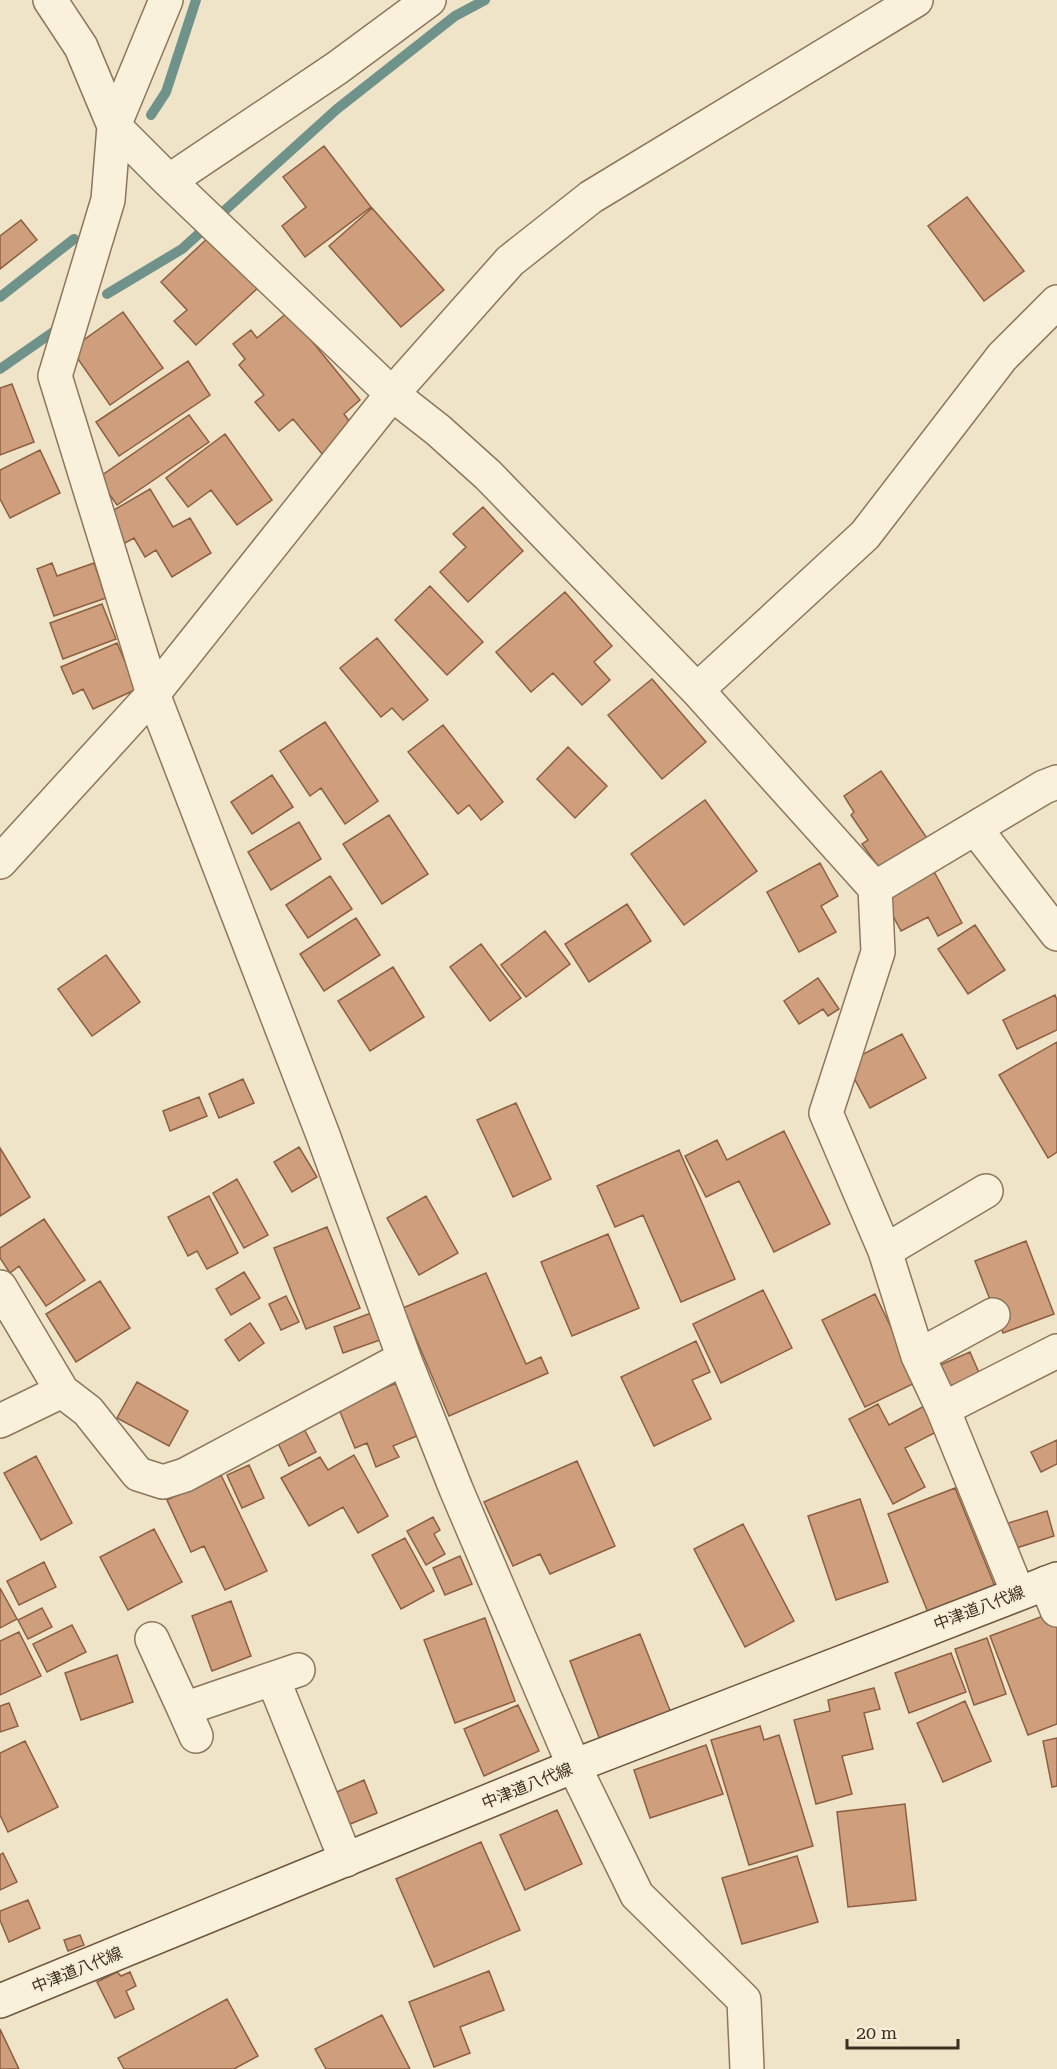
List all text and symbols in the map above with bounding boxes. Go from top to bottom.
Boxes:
street label: 中津道八代線 [931,1582,1027,1634]
street label: 中津道八代線 [479,1759,575,1813]
street label: 中津道八代線 [29,1943,125,1997]
scale bar [847,2012,958,2050]
text: 20 m [856,2022,897,2043]

